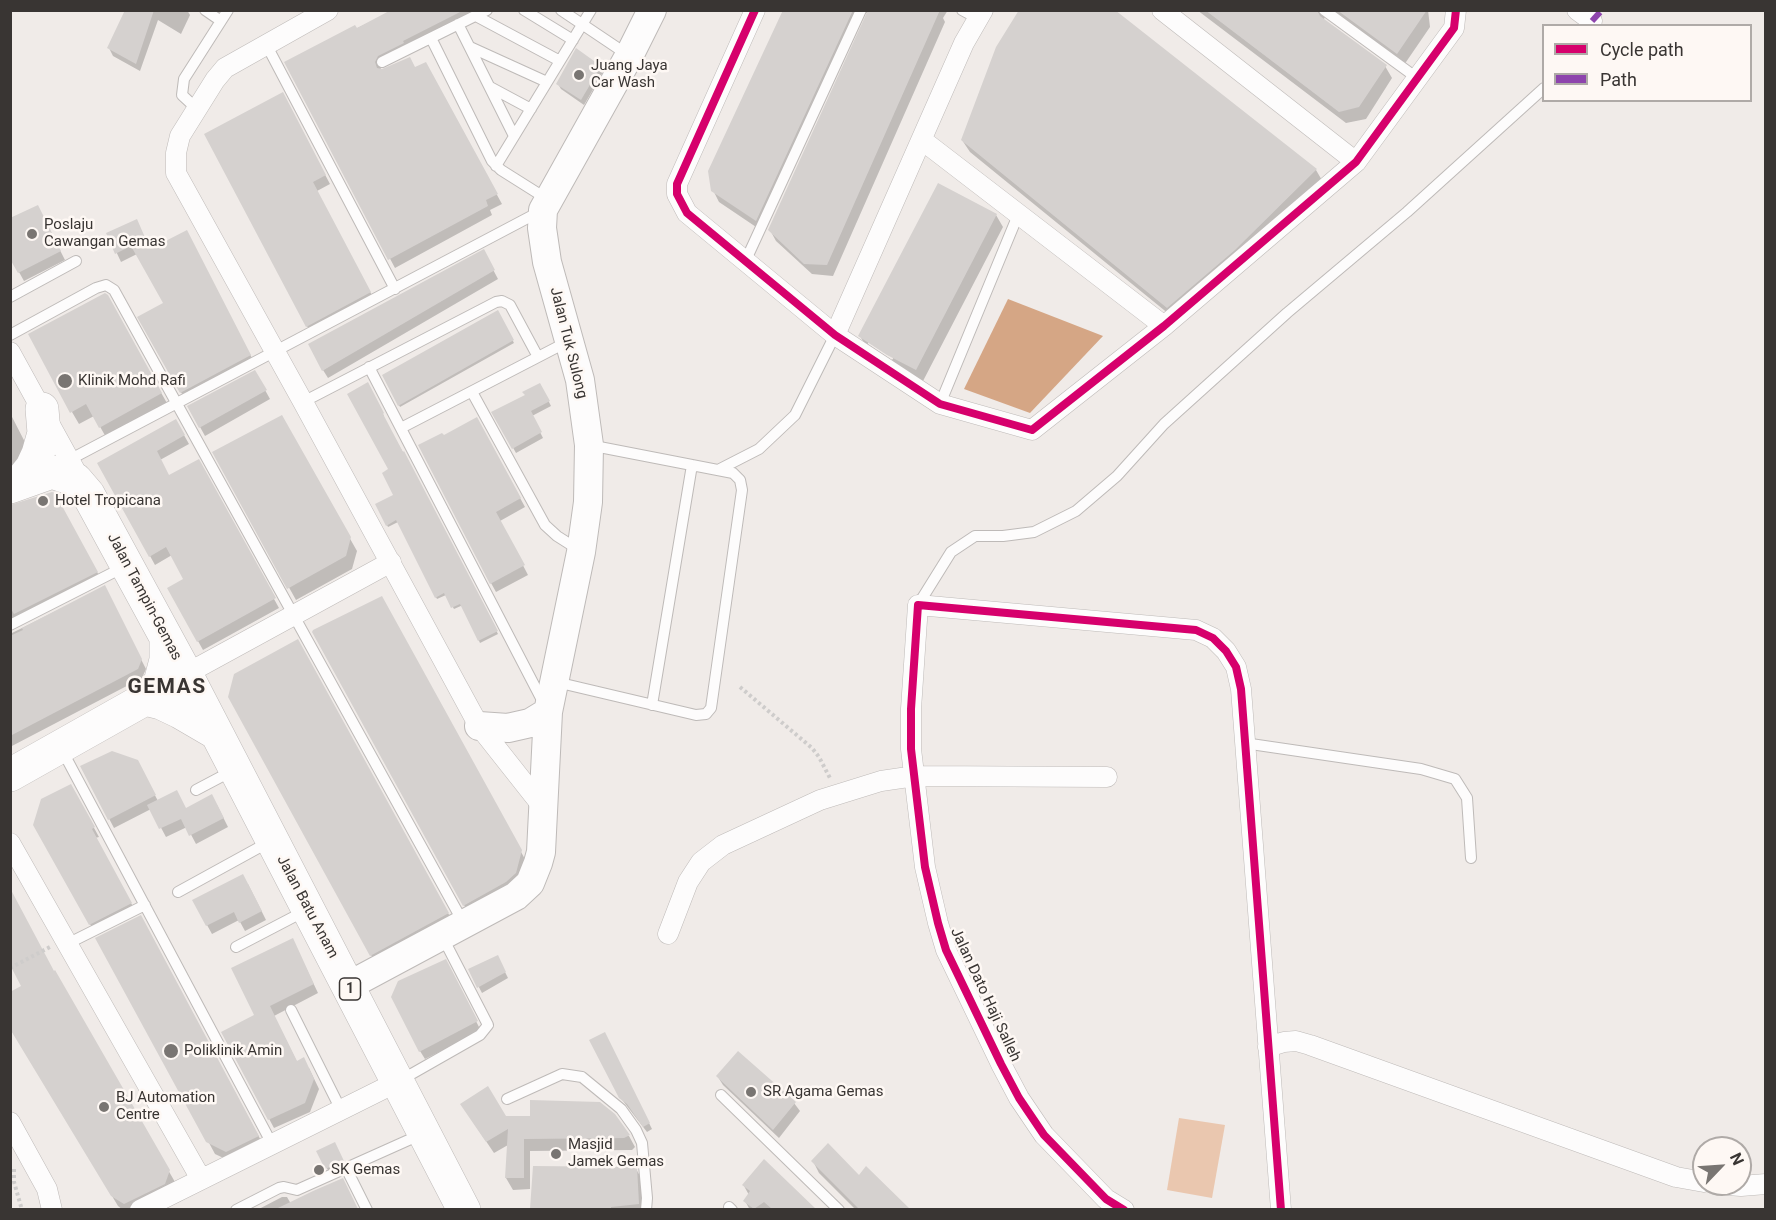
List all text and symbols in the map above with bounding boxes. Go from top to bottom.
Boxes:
legend [1542,24,1752,102]
text: Cycle path [1600,39,1684,60]
place label: Juang Jaya Car Wash [591,57,668,92]
marker: Juang Jaya Car Wash [572,68,586,82]
text: Path [1600,69,1637,90]
place label: Poslaju Cawangan Gemas [44,216,165,251]
marker: Poslaju Cawangan Gemas [25,227,39,241]
street label: Jalan Tuk Sulong [545,285,591,401]
marker: Klinik Mohd Rafi [56,372,74,390]
place label: Klinik Mohd Rafi [78,372,186,390]
place label: Hotel Tropicana [55,492,161,510]
marker: Hotel Tropicana [36,494,50,508]
street label: Jalan Tampin-Gemas [103,530,185,664]
district label: GEMAS [127,675,207,701]
street label: Jalan Batu Anam [272,852,342,962]
street label: Jalan Dato Haji Salleh [946,925,1024,1065]
road number: 1 [340,978,360,1000]
marker: Poliklinik Amin [162,1042,180,1060]
place label: Poliklinik Amin [184,1042,282,1060]
place label: SR Agama Gemas [763,1083,883,1101]
marker: SR Agama Gemas [744,1085,758,1099]
place label: BJ Automation Centre [116,1089,215,1124]
marker: BJ Automation Centre [97,1100,111,1114]
place label: Masjid Jamek Gemas [568,1136,664,1171]
north arrow [1692,1136,1752,1196]
marker: Masjid Jamek Gemas [549,1147,563,1161]
text: N [1726,1150,1748,1168]
place label: SK Gemas [331,1161,400,1179]
marker: SK Gemas [312,1163,326,1177]

